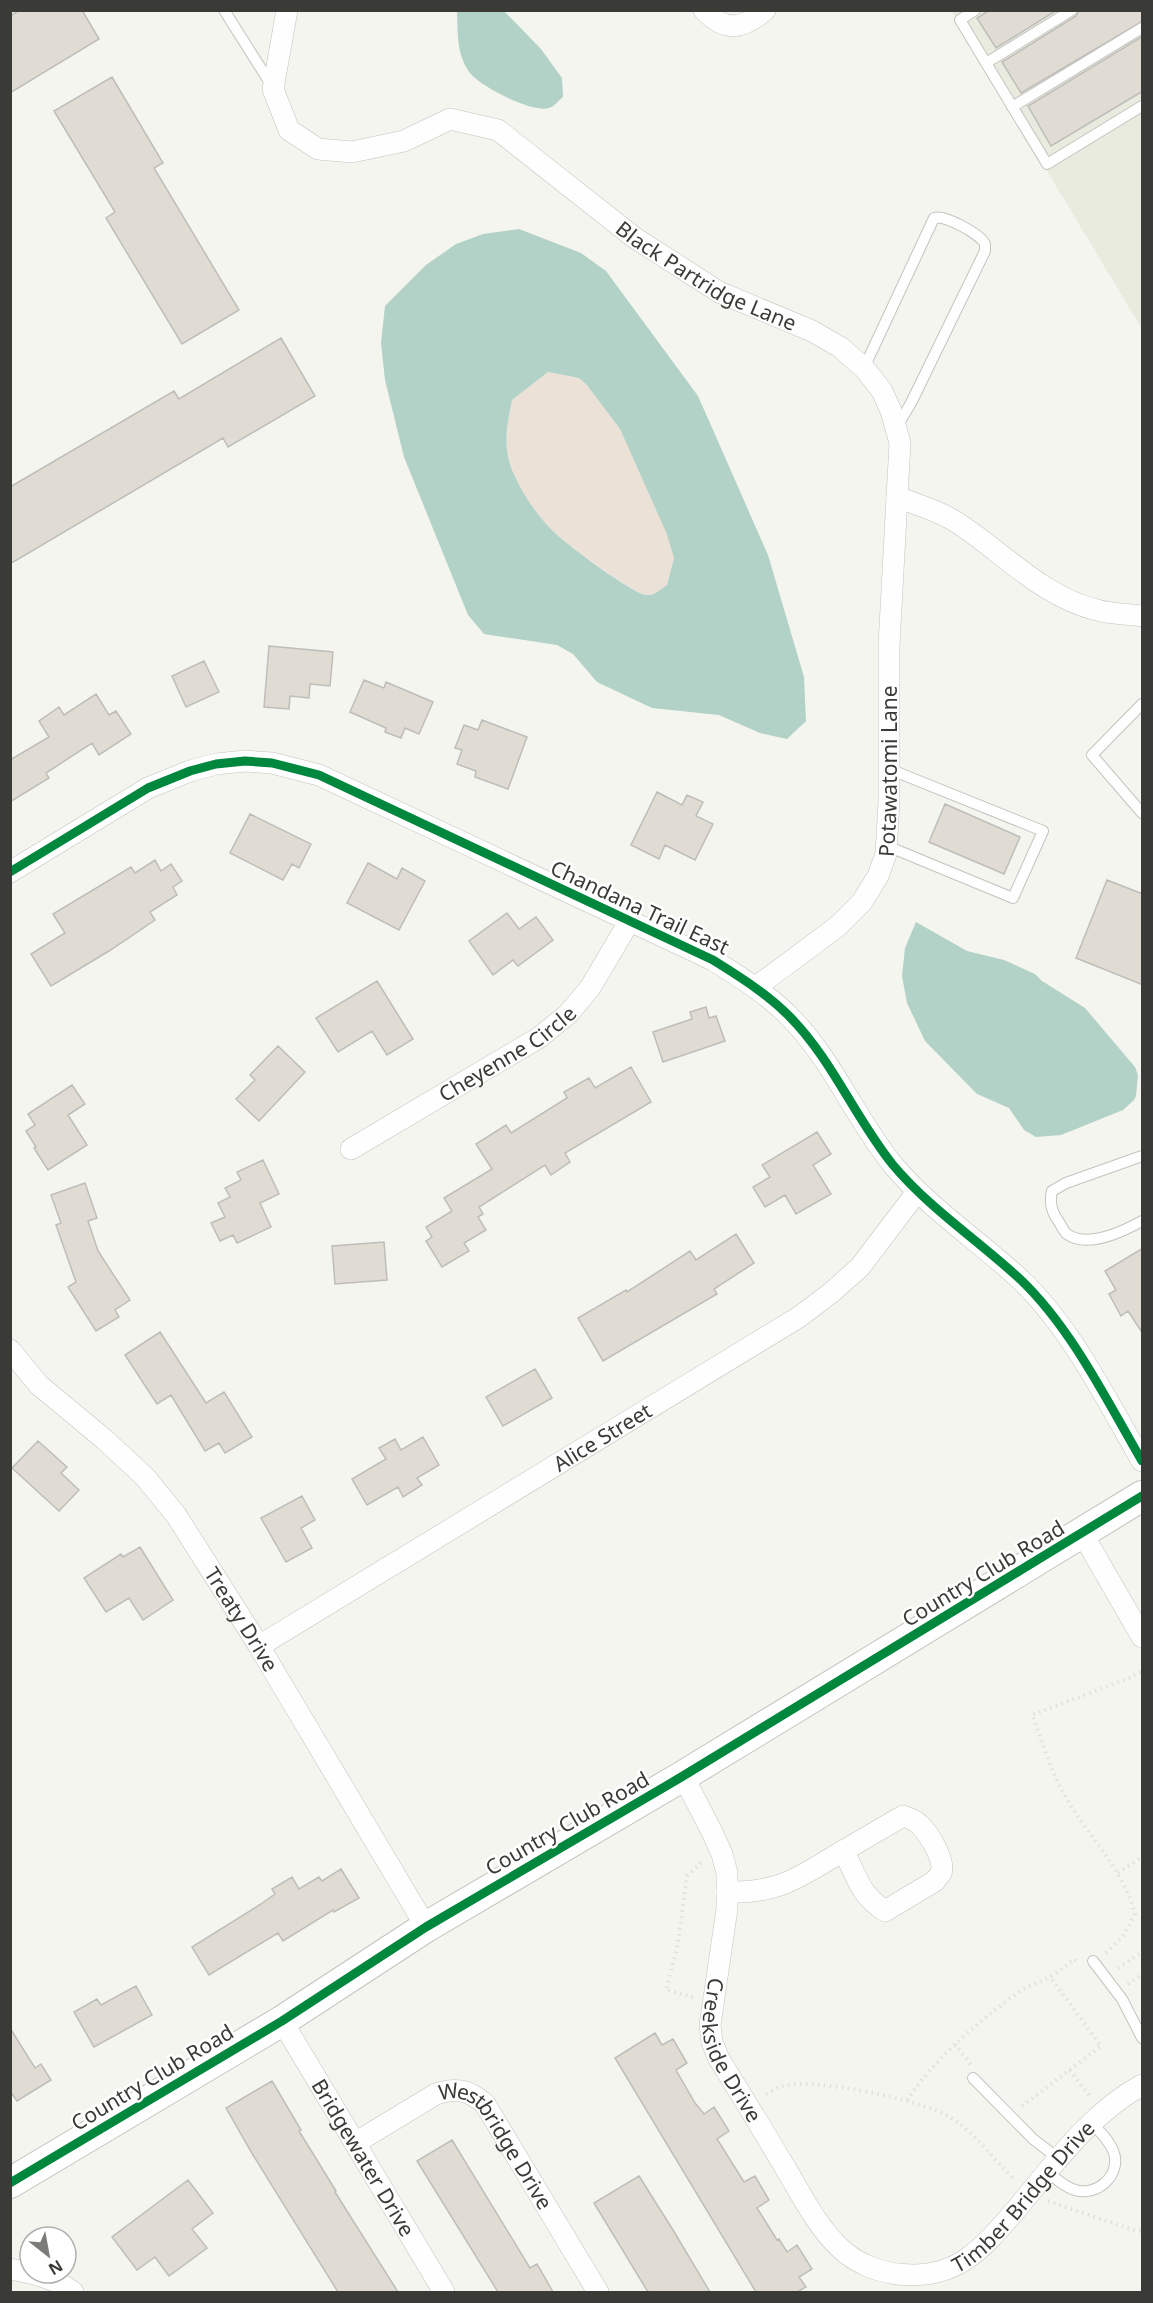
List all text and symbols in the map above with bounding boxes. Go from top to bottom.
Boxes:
street label: Black Partridge Lane [610,214,801,337]
street label: Potawatomi Lane [872,685,903,858]
street label: Chandana Trail East [546,853,734,961]
street label: Cheyenne Circle [433,1000,583,1108]
street label: Alice Street [548,1396,657,1478]
street label: Country Club Road [897,1513,1069,1633]
street label: Treaty Drive [198,1562,285,1677]
street label: Country Club Road [480,1765,654,1881]
street label: Creekside Drive [696,1976,768,2127]
street label: Country Club Road [66,2017,238,2137]
street label: Bridgewater Drive [306,2073,422,2241]
street label: Westbridge Drive [437,2075,559,2215]
street label: Timber Bridge Drive [947,2114,1100,2279]
north arrow [18,2225,78,2285]
text: N [44,2255,67,2281]

